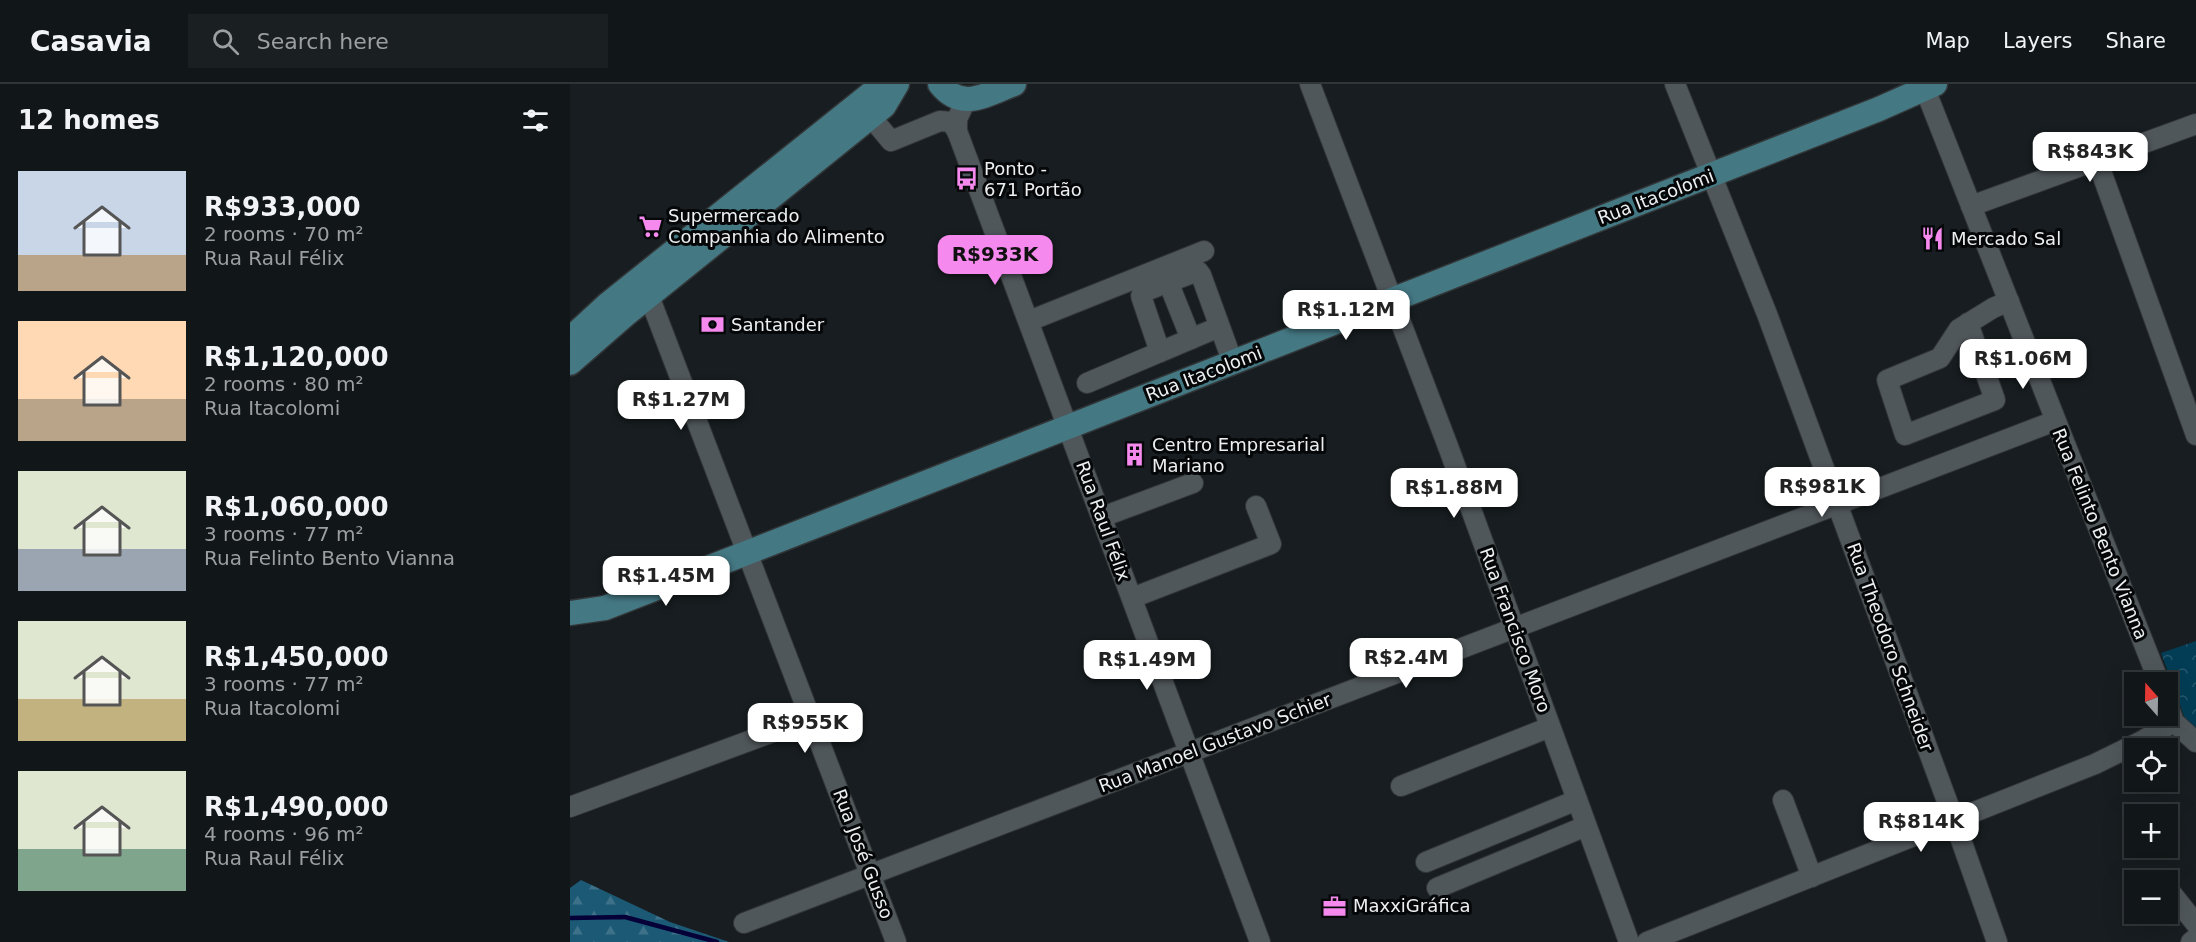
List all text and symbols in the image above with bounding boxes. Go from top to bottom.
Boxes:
search box [188,14,608,68]
text: Casavia [30,25,152,58]
icon: search [209,25,242,58]
text: Search here [257,29,389,54]
text: Map [1926,29,1970,53]
text: Layers [2003,29,2072,53]
text: Share [2105,29,2166,53]
icon: filters [519,104,552,137]
text: 12 homes [18,105,160,135]
pin: R$843K [2041,132,2139,183]
text: R$843K [2047,139,2133,163]
place label: Ponto - 671 Portão [984,158,1082,200]
street label: Rua Itacolomi [1595,165,1717,228]
bus stop icon: Ponto - 671 Portão [953,166,979,192]
text: R$933,000 [204,192,361,222]
icon: home [66,195,138,267]
place label: Supermercado Companhia do Alimento [668,205,885,247]
supermarket icon: Supermercado Companhia do Alimento [637,213,663,239]
text: 2 rooms · 70 m² [204,222,364,246]
restaurant icon: Mercado Sal [1920,226,1946,252]
place label: Mercado Sal [1951,228,2061,249]
pin: R$933K [946,235,1044,286]
text: R$933K [952,242,1038,266]
text: Rua Raul Félix [204,246,344,270]
pin: R$1.12M [1291,290,1401,341]
text: R$1.12M [1297,297,1395,321]
bank icon: Santander [700,312,726,338]
place label: Santander [731,314,825,335]
pin: R$1.06M [1968,339,2078,390]
text: R$1,120,000 [204,342,389,372]
street label: Rua Itacolomi [1143,342,1265,405]
icon: home [66,345,138,417]
text: R$1.06M [1974,346,2072,370]
text: 2 rooms · 80 m² [204,372,364,396]
pin: R$1.27M [626,380,736,431]
text: R$1.27M [632,387,730,411]
text: Rua Itacolomi [204,396,340,420]
street label: Rua Felinto Bento Vianna [2048,425,2153,642]
place label: Centro Empresarial Mariano [1152,434,1325,476]
building icon: Centro Empresarial Mariano [1121,442,1147,468]
street label: Rua Raul Félix [1072,458,1135,584]
pin: R$981K [1773,467,1871,518]
pin: R$1.88M [1399,468,1509,519]
text: R$981K [1779,474,1865,498]
text: R$1.88M [1405,475,1503,499]
text: R$1,060,000 [204,492,389,522]
icon: home [66,495,138,567]
text: 3 rooms · 77 m² [204,522,364,546]
street label: Rua Theodoro Schneider [1843,540,1938,755]
street label: Rua Francisco Moro [1476,544,1555,715]
text: Rua Felinto Bento Vianna [204,546,455,570]
pin: R$1.45M [611,556,721,607]
text: R$1.45M [617,563,715,587]
pin: R$2.4M [1357,638,1455,689]
pin: R$1.49M [1092,640,1202,691]
text: R$1,450,000 [204,642,389,672]
icon: home [66,645,138,717]
text: R$2.4M [1364,645,1448,669]
text: R$1.49M [1098,647,1196,671]
text: 3 rooms · 77 m² [204,672,364,696]
north arrow [2124,672,2178,726]
map controls [2124,672,2178,924]
street label: Rua Manoel Gustavo Schier [1096,688,1334,797]
text: Rua Itacolomi [204,696,340,720]
pin: R$955K [756,703,854,754]
text: R$955K [762,710,848,734]
button: locate [2124,738,2178,792]
street label: Rua José Gusso [829,786,898,922]
text: R$1,490,000 [204,792,389,822]
icon: home [66,795,138,867]
pin: R$814K [1872,802,1970,853]
button: + [2124,804,2178,858]
text: R$814K [1878,809,1964,833]
text: 4 rooms · 96 m² [204,822,364,846]
text: Rua Raul Félix [204,846,344,870]
button: − [2124,870,2178,924]
office icon: MaxxiGráfica [1322,893,1348,919]
place label: MaxxiGráfica [1353,895,1471,916]

